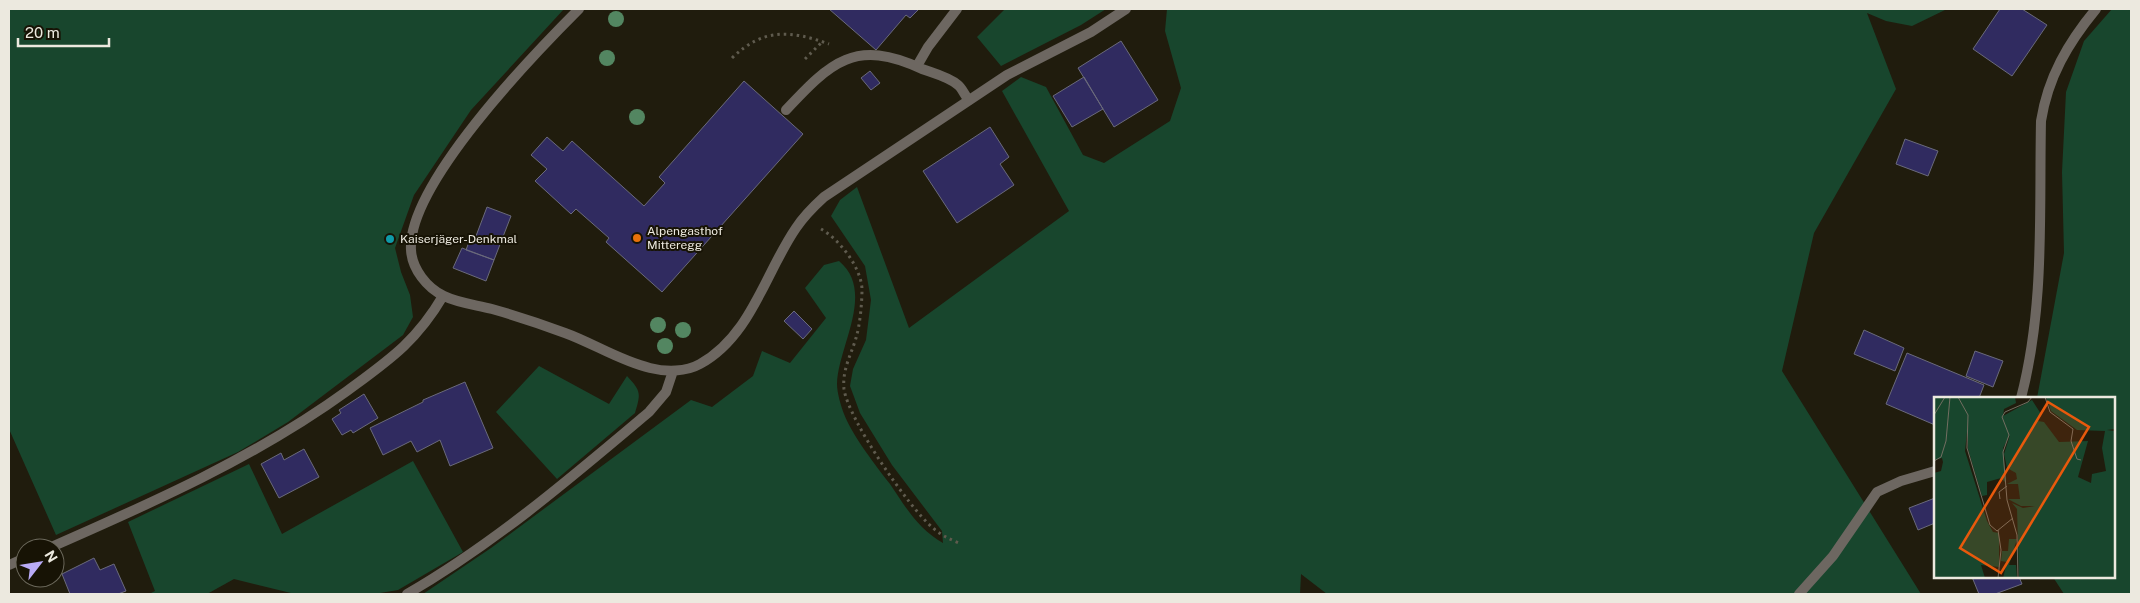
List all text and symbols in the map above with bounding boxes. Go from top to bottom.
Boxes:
scale bar [18,15,109,47]
text: 20 m [25,24,60,41]
place label: Alpengasthof Mitteregg [647,224,723,252]
place label: Kaiserjäger-Denkmal [400,232,518,246]
marker: Alpengasthof Mitteregg [631,232,643,244]
marker: Kaiserjäger-Denkmal [384,233,396,245]
inset map [1934,397,2115,578]
north arrow [15,538,65,588]
text: N [41,547,61,565]

